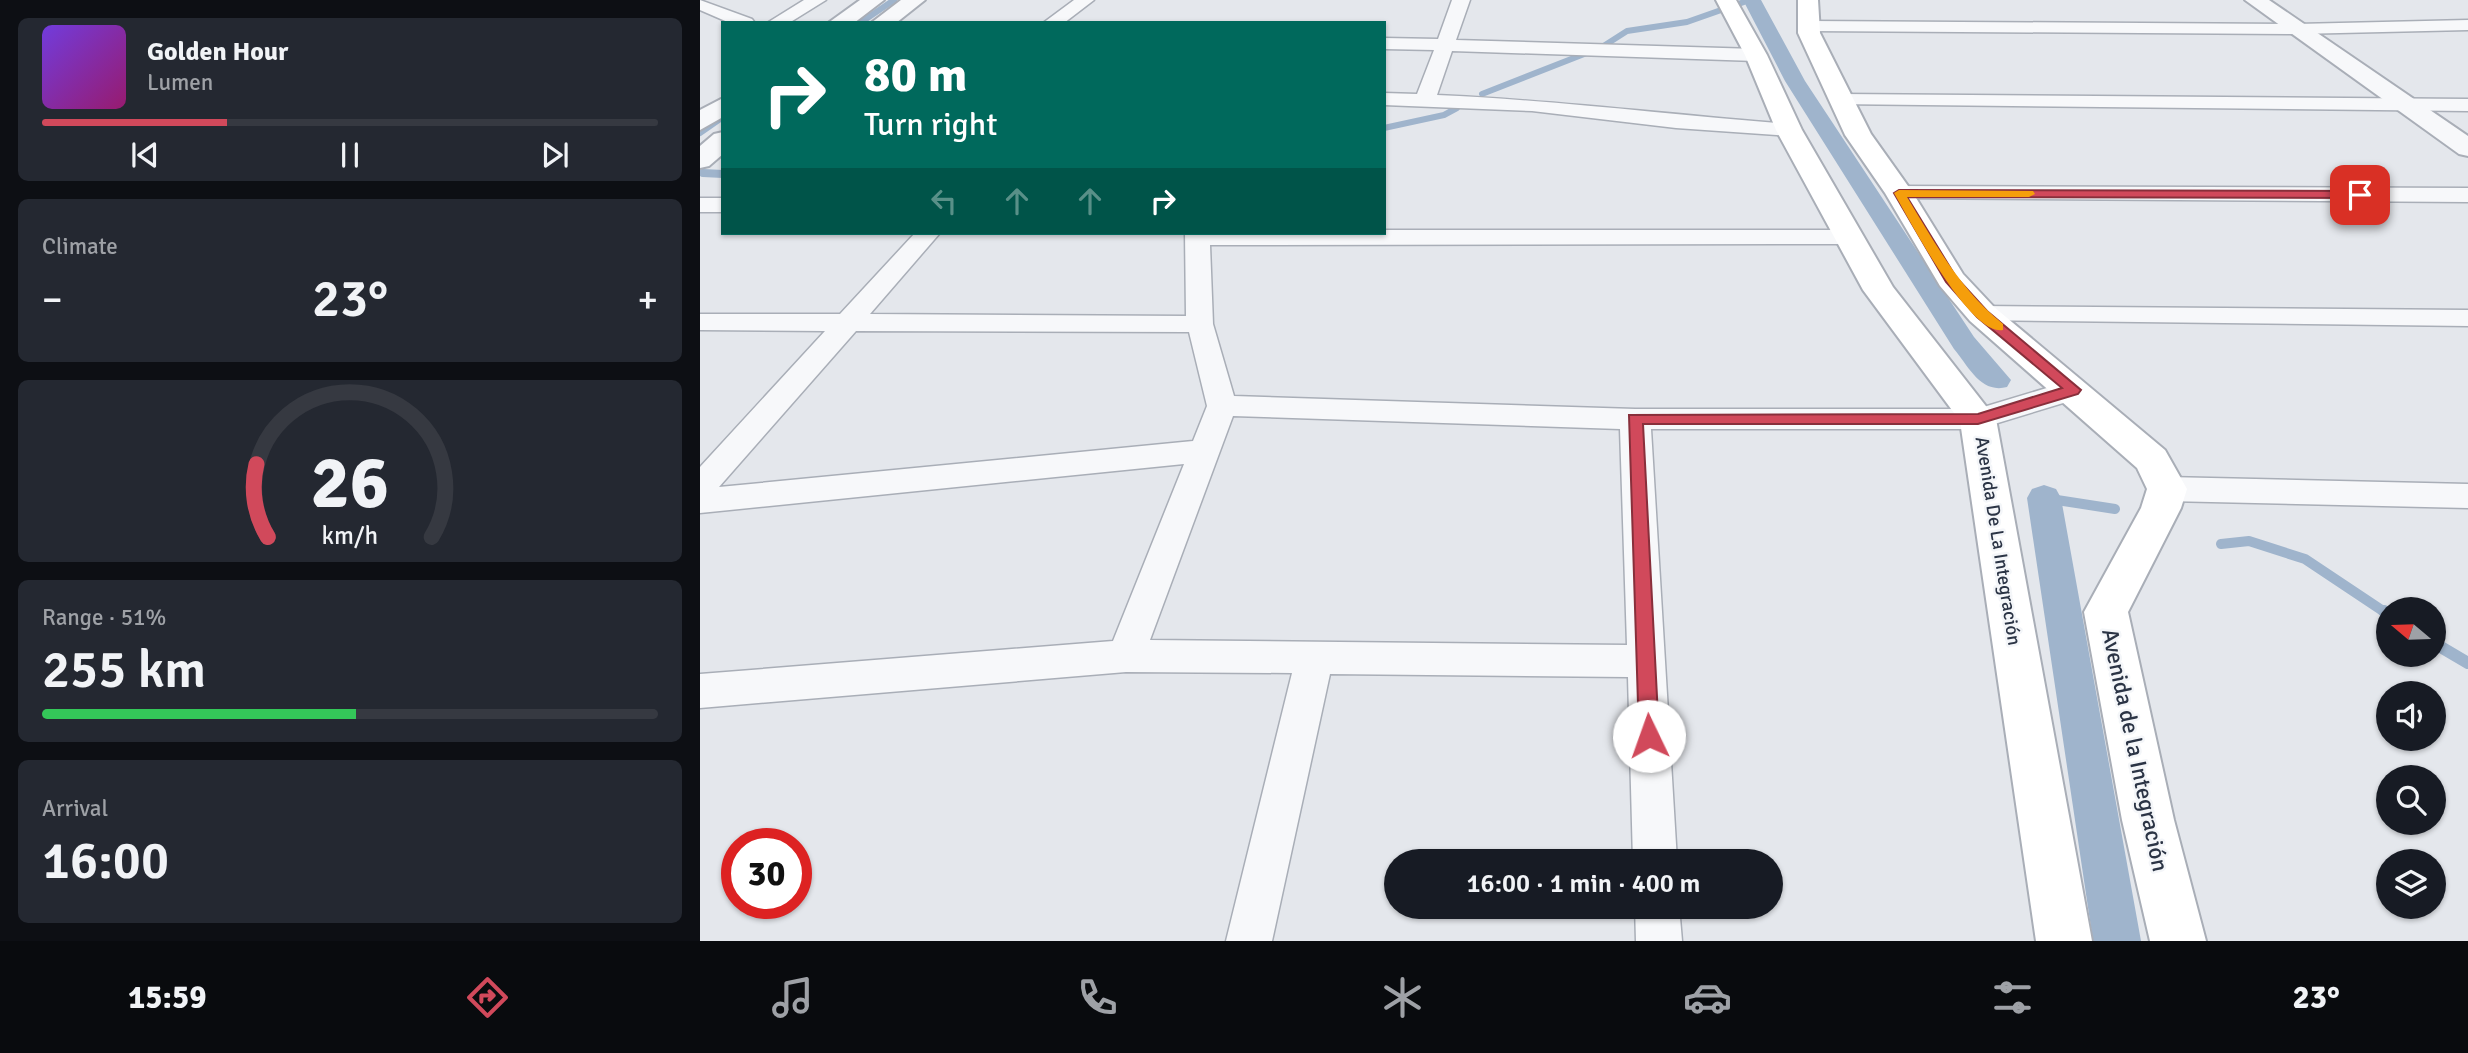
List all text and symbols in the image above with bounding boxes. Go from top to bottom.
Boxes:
text: Golden Hour [147,36,288,68]
text: 80 m [864,45,967,105]
icon: right [749,49,840,140]
text: Lumen [147,68,213,97]
text: Turn right [864,105,997,144]
icon: previous [126,136,164,174]
icon: pause [331,136,369,174]
icon: next [536,136,574,174]
pin [2330,165,2390,225]
icon: arrive [2341,176,2379,214]
icon: left [925,182,963,220]
icon: ahead [998,182,1036,220]
icon: ahead [1071,182,1109,220]
icon: right [1144,182,1182,220]
text: Climate [42,232,118,261]
text: 23° [312,267,388,331]
text: − [42,276,63,323]
text: + [637,276,658,323]
street label: Avenida De La Integración [1970,435,2026,647]
text: 26 [311,439,389,528]
text: km/h [322,519,378,550]
north arrow [2376,597,2446,667]
map controls [2376,597,2446,919]
text: Range · 51% [42,603,166,632]
street label: Avenida de la Integración [2095,626,2175,874]
text: 255 km [42,638,206,702]
button: sound [2376,681,2446,751]
position arrow [1612,699,1686,773]
button: search [2376,765,2446,835]
text: Arrival [42,794,108,823]
speed limit sign: 30 [721,828,812,919]
text: 16:00 [42,829,169,893]
button: layers [2376,849,2446,919]
text: 16:00 · 1 min · 400 m [1467,868,1700,900]
icon: directions [463,973,512,1022]
icon: music [768,973,817,1022]
icon: phone [1073,973,1122,1022]
icon: climate [1378,973,1427,1022]
icon: car [1683,973,1732,1022]
icon: filters [1988,973,2037,1022]
text: 15:59 [128,978,207,1017]
text: 23° [2293,978,2340,1017]

